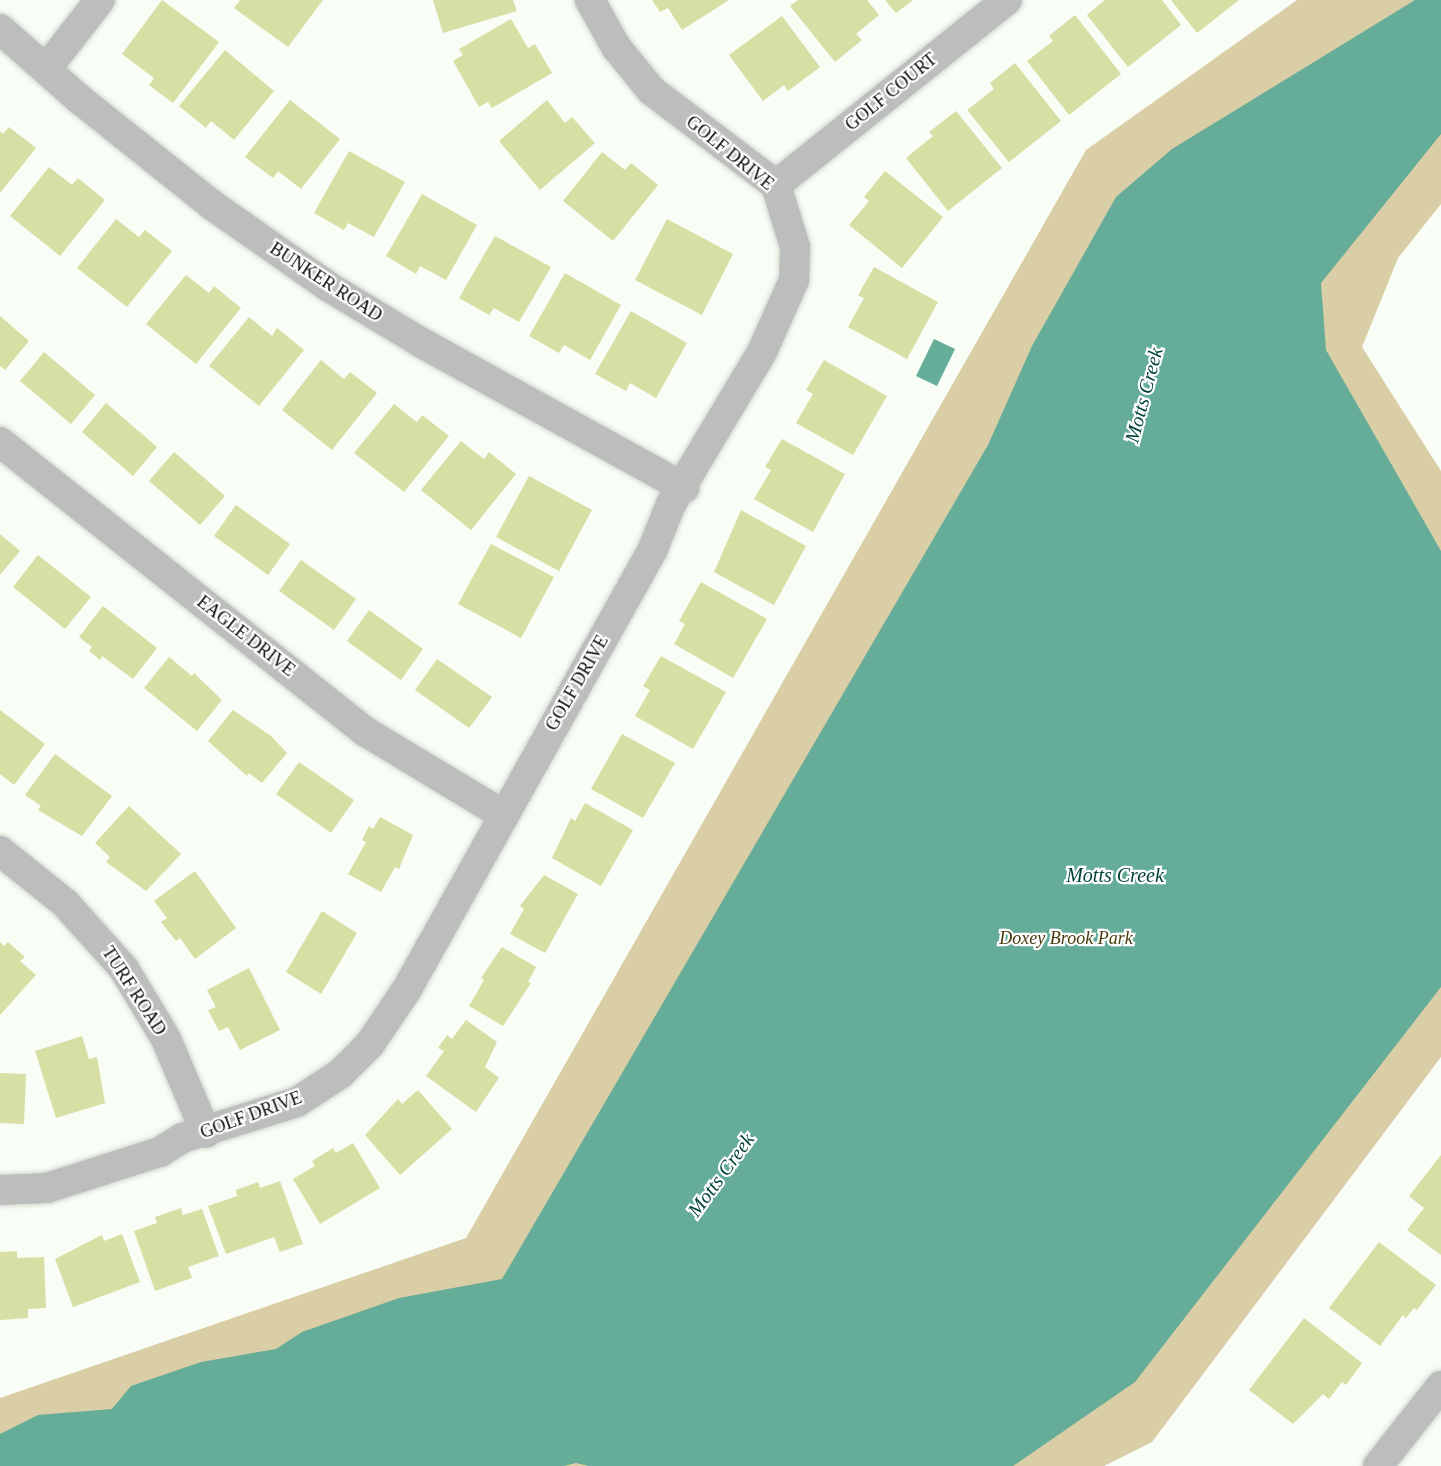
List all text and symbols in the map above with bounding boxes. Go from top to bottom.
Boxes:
street label: GOLF COURT [841,49,941,135]
street label: GOLF DRIVE [682,111,778,195]
street label: BUNKER ROAD [266,238,386,326]
water label: Motts Creek [1120,345,1168,445]
street label: EAGLE DRIVE [193,591,299,681]
street label: GOLF DRIVE [541,631,613,735]
water label: Motts Creek [1066,863,1164,887]
park label: Doxey Brook Park [999,927,1133,949]
street label: TURF ROAD [97,943,171,1039]
street label: GOLF DRIVE [197,1087,305,1143]
water label: Motts Creek [683,1128,759,1222]

